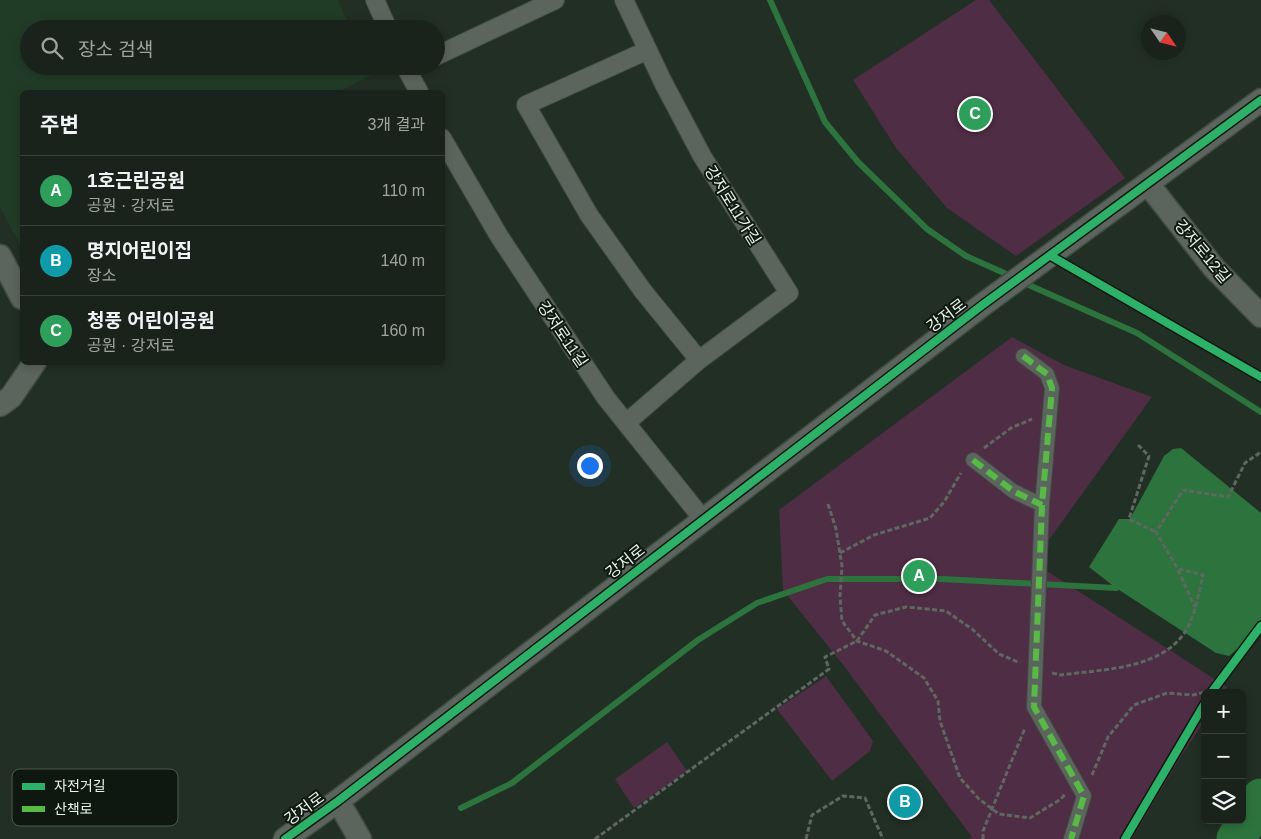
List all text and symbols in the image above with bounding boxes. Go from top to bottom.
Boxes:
north arrow [1141,15,1186,60]
search box [20,20,445,75]
icon: search [38,34,66,62]
text: 장소 검색 [78,39,153,60]
pin: C [959,95,991,133]
text: 주변 [40,113,79,136]
text: 3개 결과 [367,116,425,133]
street label: 강저로11가길 [701,163,764,248]
text: 1호근린공원 [87,170,185,191]
text: A [50,182,62,199]
text: 110 m [382,182,425,199]
text: 공원 · 강저로 [87,197,175,214]
street label: 강저로12길 [1171,216,1234,286]
text: 명지어린이집 [87,240,192,261]
text: B [50,252,62,269]
text: 140 m [381,252,425,269]
text: 장소 [87,267,116,284]
street label: 강저로 [924,295,969,335]
street label: 강저로11길 [534,298,591,370]
text: 청풍 어린이공원 [87,310,215,331]
text: C [50,322,62,339]
text: 160 m [381,322,425,339]
text: 공원 · 강저로 [87,337,175,354]
your location [577,453,603,479]
street label: 강저로 [603,541,648,582]
pin: A [903,557,935,595]
map controls [1201,689,1246,824]
button: + [1201,689,1246,734]
button: − [1201,734,1246,779]
legend [12,769,178,826]
text: 자전거길 [54,778,106,794]
button: layers [1201,779,1246,824]
pin: B [889,783,921,821]
street label: 강저로 [281,788,327,828]
text: 산책로 [54,801,93,817]

